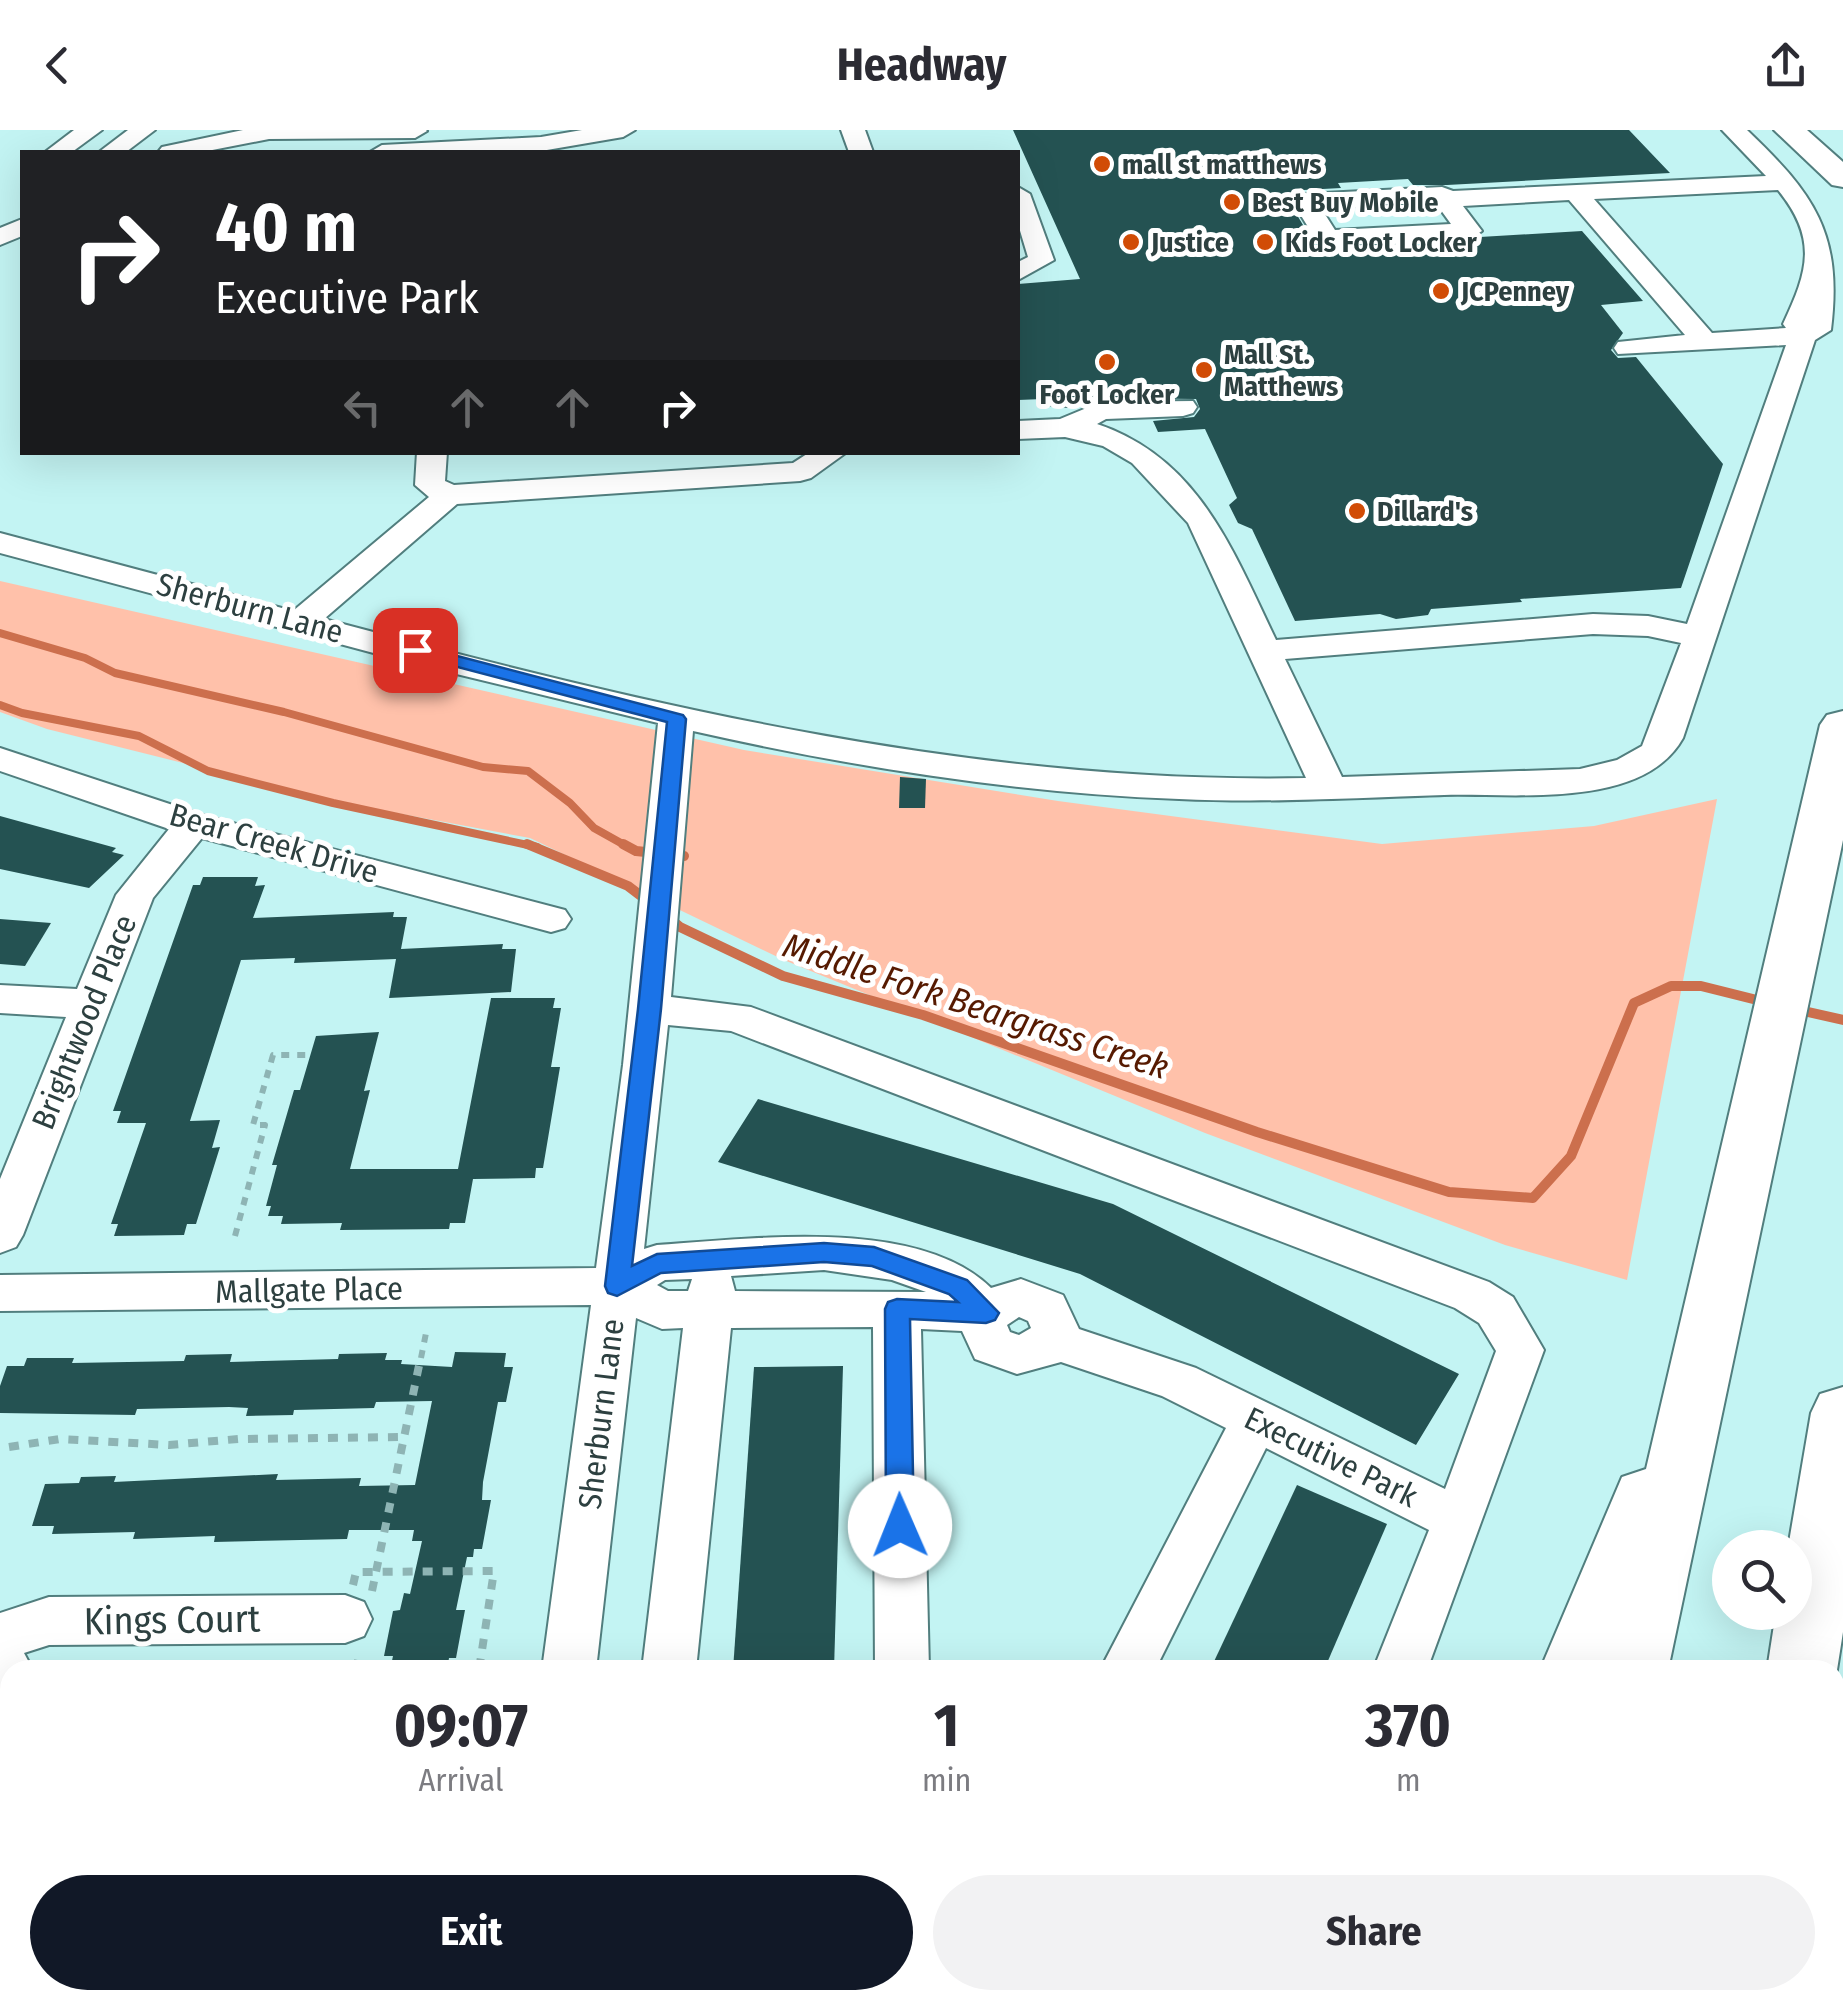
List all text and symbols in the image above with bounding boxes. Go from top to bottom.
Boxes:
icon: back [30,38,85,93]
text: Headway [837,38,1006,92]
icon: share [1758,38,1813,93]
place label: mall st matthews [1122,148,1321,181]
marker: mall st matthews [1091,153,1113,175]
text: 40 m [215,186,357,270]
place label: Best Buy Mobile [1252,186,1438,219]
icon: right [50,190,180,320]
marker: Best Buy Mobile [1221,191,1243,213]
place label: Justice [1150,226,1229,259]
place label: Kids Foot Locker [1285,226,1478,259]
marker: Justice [1120,231,1142,253]
marker: Kids Foot Locker [1254,231,1276,253]
text: Executive Park [215,271,479,325]
place label: JCPenney [1460,275,1570,308]
marker: JCPenney [1430,280,1452,302]
place label: Mall St. Matthews [1224,338,1338,403]
marker: Foot Locker [1096,351,1118,373]
marker: Mall St. Matthews [1193,359,1215,381]
place label: Foot Locker [1040,378,1175,411]
icon: left [335,380,390,435]
icon: ahead [440,380,495,435]
icon: ahead [545,380,600,435]
icon: right [650,380,705,435]
place label: Dillard's [1377,495,1473,528]
marker: Dillard's [1346,500,1368,522]
street label: Sherburn Lane [153,565,347,651]
pin [373,608,458,693]
icon: arrive [388,623,443,678]
street label: Bear Creek Drive [165,795,383,891]
street label: Brightwood Place [24,909,144,1135]
water label: Middle Fork Beargrass Creek [778,924,1174,1088]
street label: Mallgate Place [215,1269,403,1311]
street label: Sherburn Lane [570,1317,632,1511]
street label: Executive Park [1238,1399,1424,1515]
position arrow [848,1474,952,1578]
map controls [1712,1530,1812,1630]
button: search [1712,1530,1812,1630]
street label: Kings Court [83,1595,261,1645]
text: 09:07 [394,1690,528,1762]
text: 1 [934,1690,959,1762]
text: 370 [1365,1690,1451,1762]
text: Arrival [419,1761,503,1799]
text: min [922,1761,971,1799]
text: m [1396,1761,1421,1799]
button: Exit [30,1875,913,1990]
button: Share [933,1875,1815,1990]

